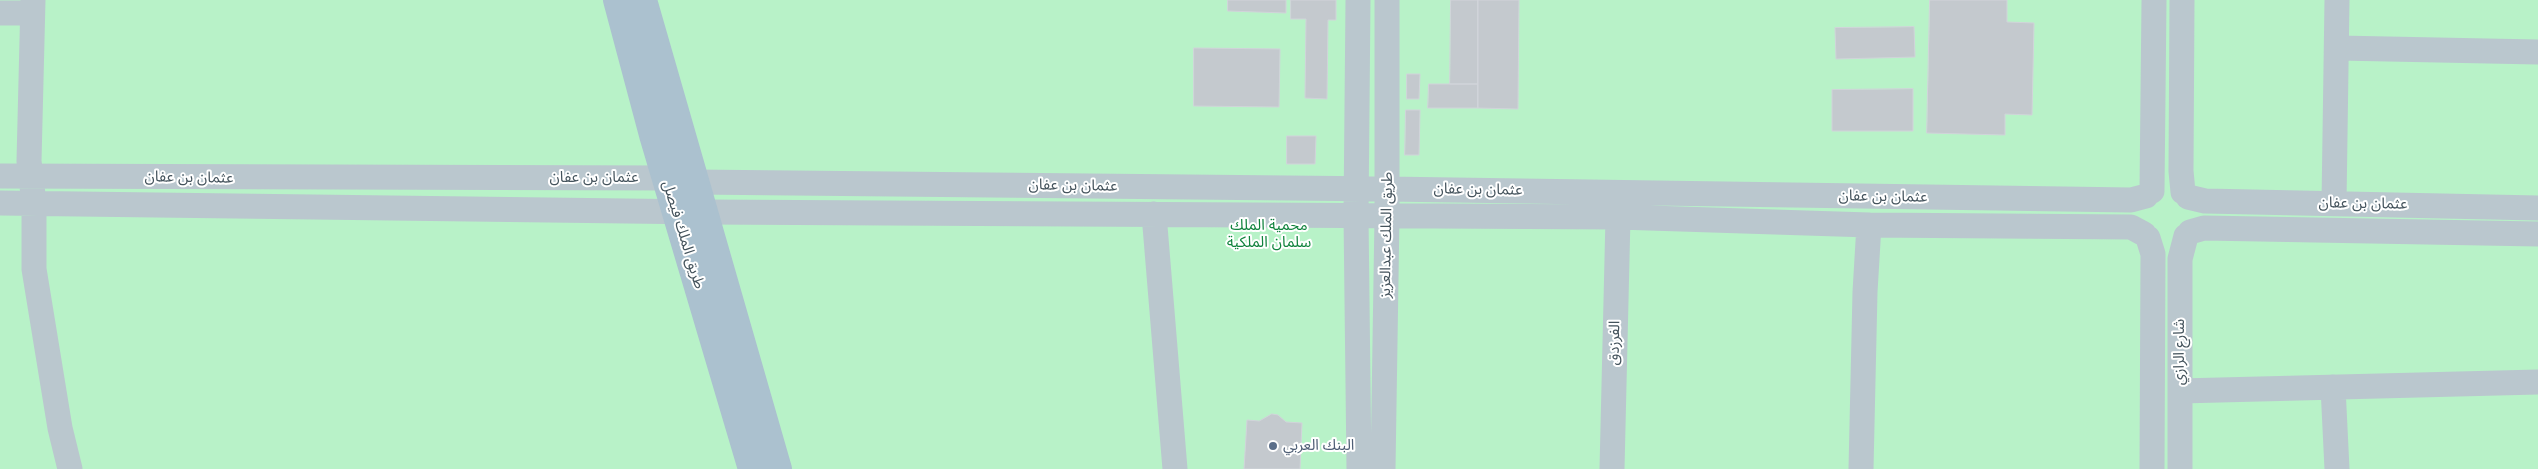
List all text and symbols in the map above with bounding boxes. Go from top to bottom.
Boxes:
street label: عثمان بن عفان [144,168,234,188]
street label: عثمان بن عفان [549,169,639,187]
street label: طريق الملك عبدالعزيز [1377,172,1397,298]
street label: عثمان بن عفان [1028,176,1118,196]
street label: طريق الملك فيصل [658,179,708,291]
street label: عثمان بن عفان [1433,180,1523,200]
street label: عثمان بن عفان [1838,187,1928,207]
street label: عثمان بن عفان [2318,194,2408,214]
park label: محمية الملك سلمان الملكية [1227,217,1311,252]
street label: شارع الرازي [2171,319,2189,385]
street label: الفرزدق [1606,321,1624,365]
place label: البنك العربي [1283,437,1354,455]
marker: البنك العربي [1267,440,1279,452]

